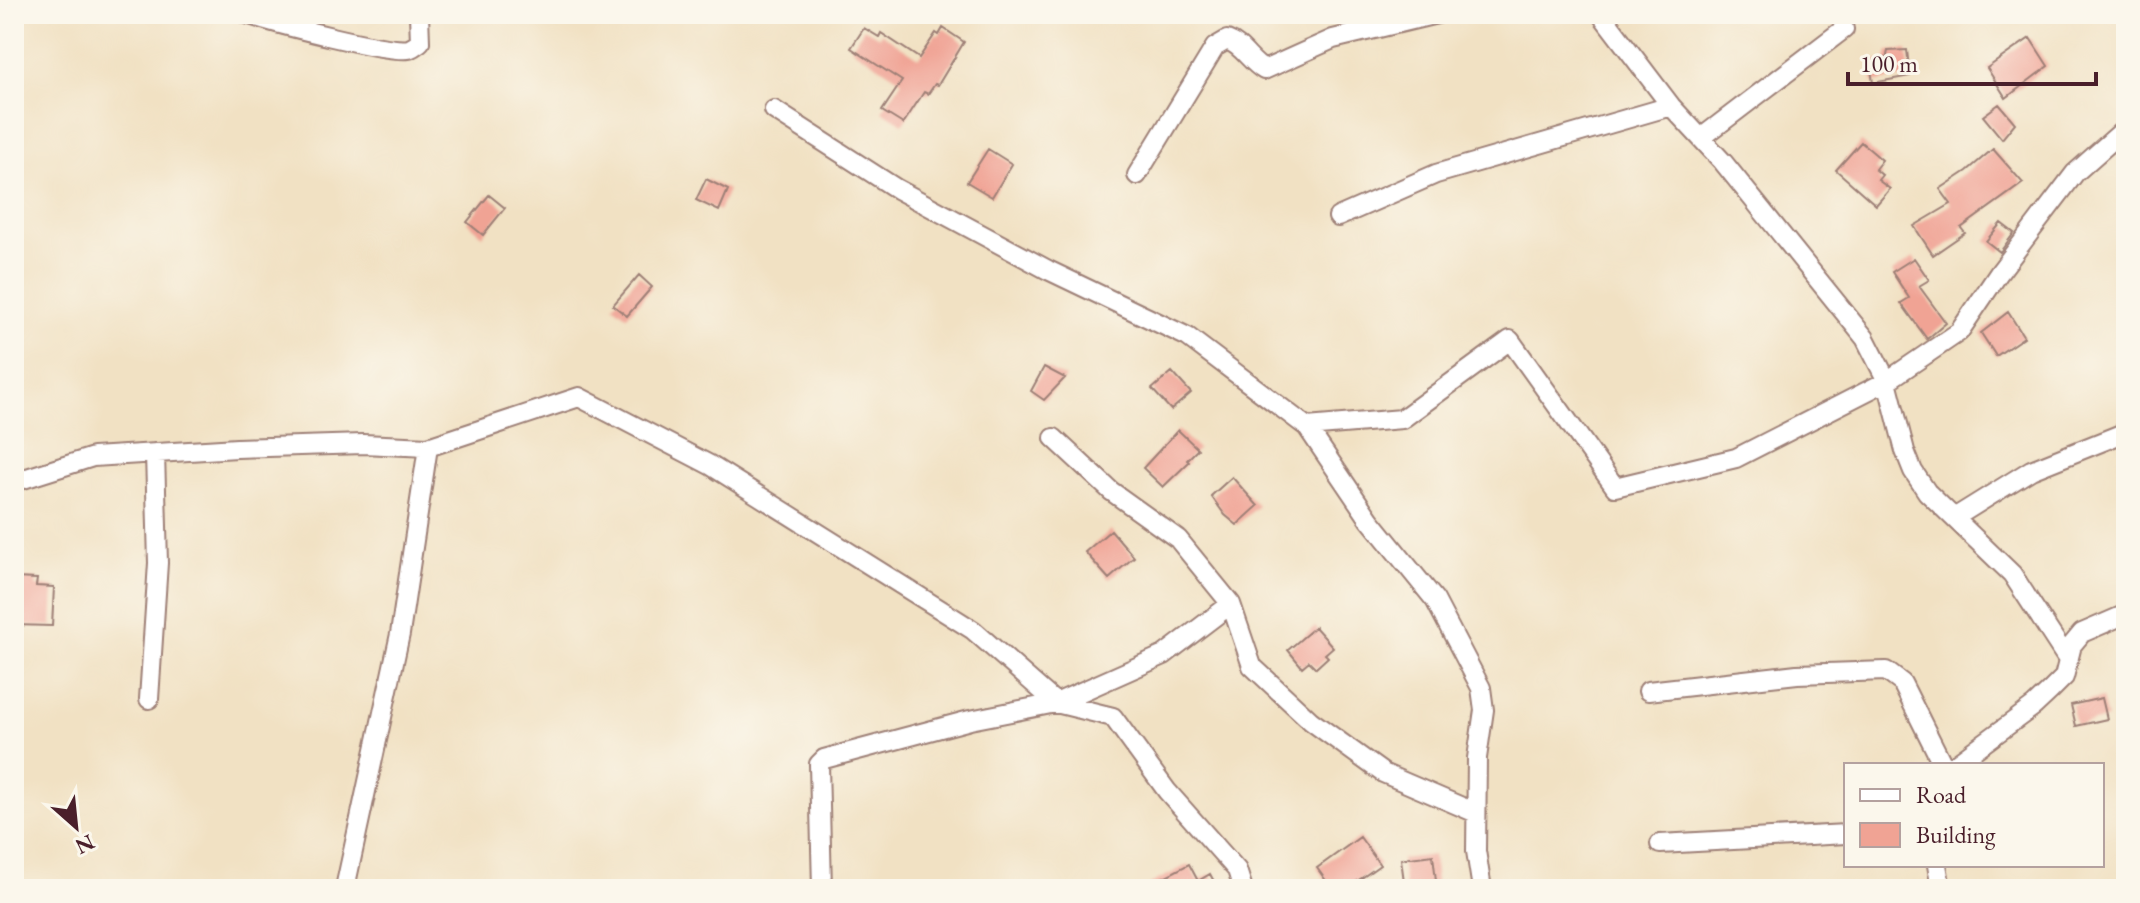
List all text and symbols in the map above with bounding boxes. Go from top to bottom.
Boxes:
scale bar [1848,36,2096,86]
text: 100 m [1860,48,1918,79]
legend [1844,763,2104,867]
text: Road [1916,779,1967,810]
north arrow [36,787,116,867]
text: Building [1916,819,1996,850]
text: N [70,827,99,861]

